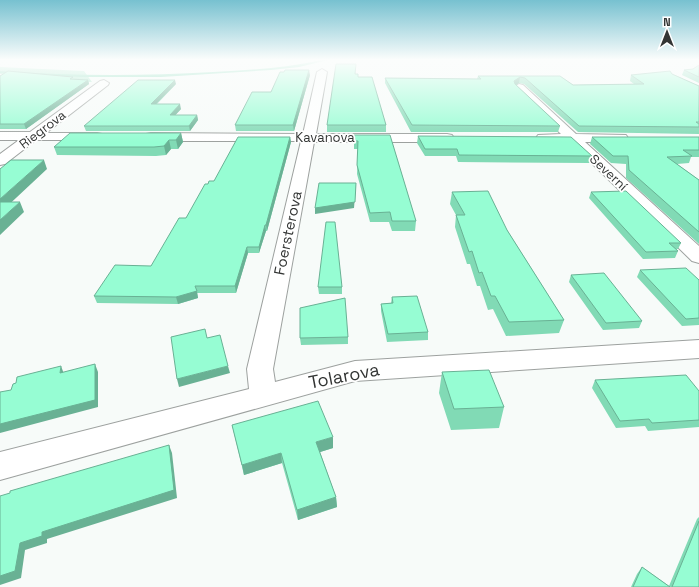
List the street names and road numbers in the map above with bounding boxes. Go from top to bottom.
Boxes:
street label: Riegrova [16,106,69,152]
street label: Kavanova [295,129,355,146]
street label: Severní [586,150,632,195]
street label: Foersterova [269,189,306,277]
street label: Tolarova [307,357,381,394]

